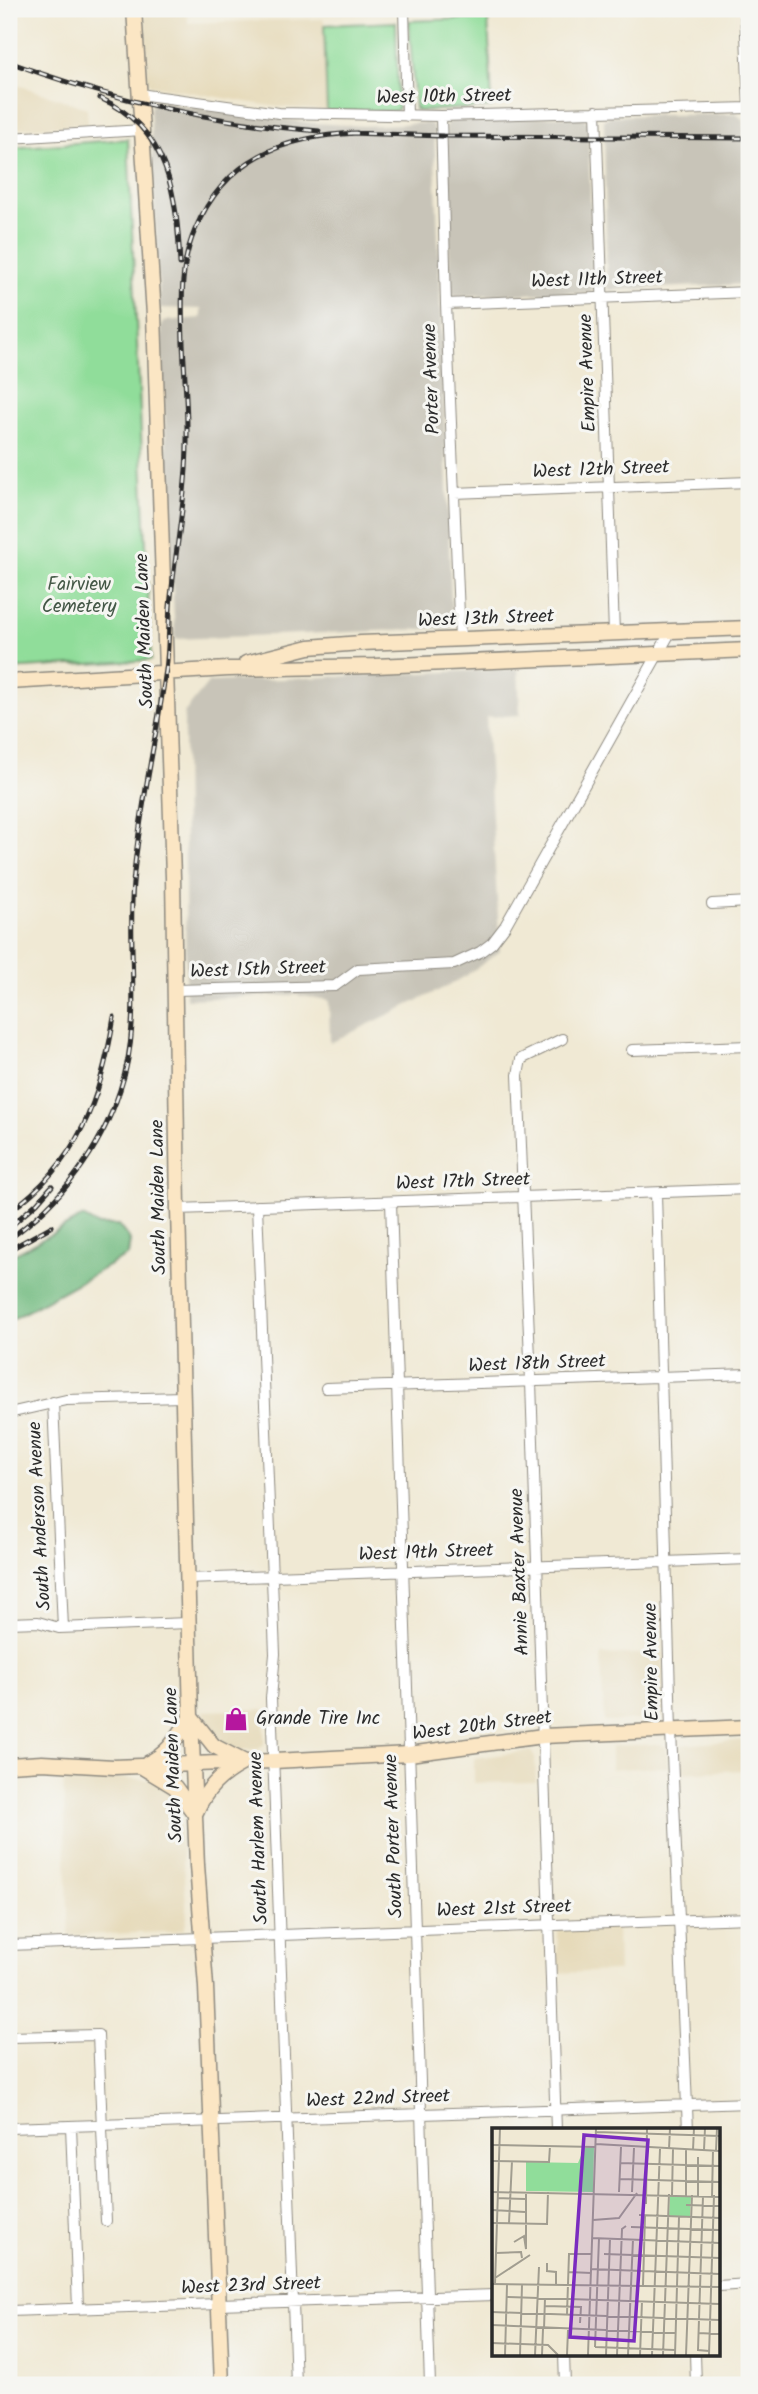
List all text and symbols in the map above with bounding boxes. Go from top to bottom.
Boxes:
street label: West 10th Street [376,81,513,113]
street label: West 11th Street [531,263,664,297]
street label: Empire Avenue [571,313,605,433]
street label: Porter Avenue [415,323,449,435]
street label: West 12th Street [532,453,671,487]
street label: South Maiden Lane [127,552,163,709]
park label: Fairview Cemetery [42,570,117,622]
street label: West 13th Street [417,602,555,636]
street label: West 15th Street [190,953,327,987]
street label: South Maiden Lane [143,1119,175,1275]
street label: West 17th Street [395,1165,531,1199]
street label: West 18th Street [468,1347,607,1381]
street label: South Anderson Avenue [20,1420,60,1611]
street label: Annie Baxter Avenue [502,1487,538,1656]
street label: West 19th Street [358,1536,495,1570]
street label: Empire Avenue [636,1602,668,1721]
street label: South Maiden Lane [156,1686,192,1843]
street label: West 20th Street [411,1702,554,1749]
place label: Grande Tire Inc [256,1704,380,1734]
shop icon: Grande Tire Inc [222,1705,250,1733]
street label: South Harlem Avenue [241,1751,277,1925]
street label: South Porter Avenue [376,1753,412,1918]
street label: West 21st Street [436,1892,572,1926]
street label: West 22nd Street [306,2081,451,2117]
inset map [492,2128,720,2356]
street label: West 23rd Street [181,2269,322,2303]

